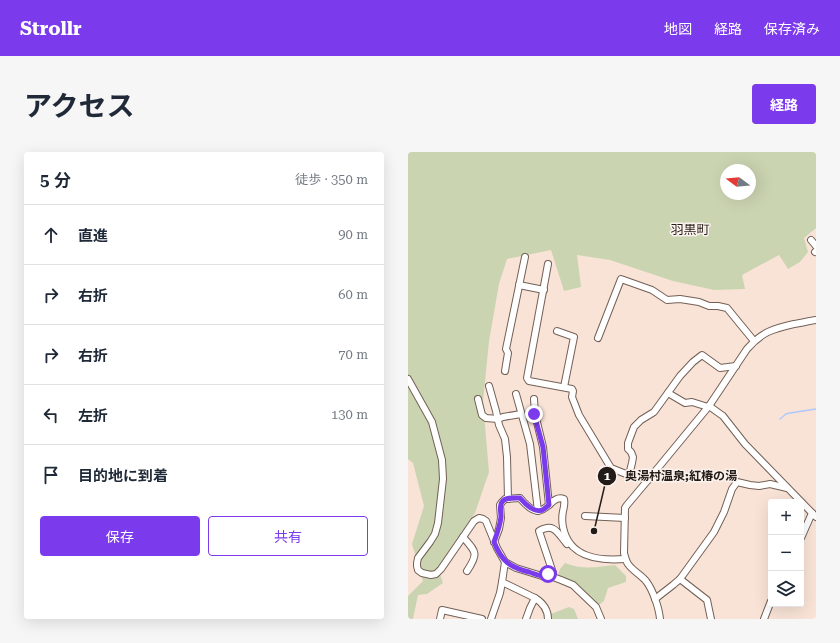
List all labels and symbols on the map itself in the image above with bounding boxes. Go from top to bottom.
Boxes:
north arrow [720,164,756,200]
district label: 羽黒町 [670,222,710,237]
route end [525,405,543,423]
callout: 奥湯村温泉;紅椿の湯 [597,464,745,488]
text: 1 [604,469,611,483]
text: 奥湯村温泉;紅椿の湯 [625,469,737,483]
route start [539,565,557,583]

